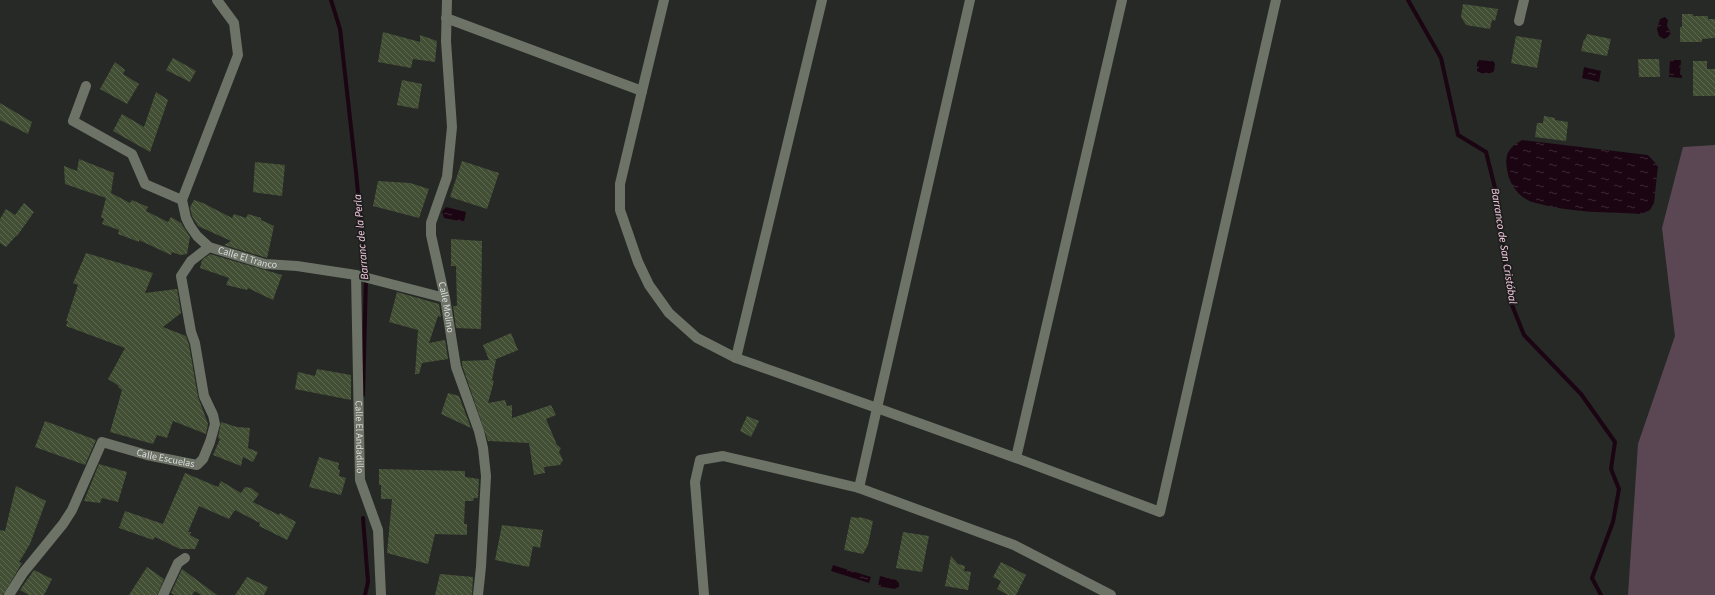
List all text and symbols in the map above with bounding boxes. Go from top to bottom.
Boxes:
water label: Barranco de San Cristóbal [1487,187,1521,305]
water label: Barranc de la Perla [350,193,372,280]
street label: Calle El Tranco [216,243,278,272]
street label: Calle Molino [435,280,457,334]
street label: Calle El Andadillo [351,400,367,474]
street label: Calle Escuelas [135,445,196,471]

